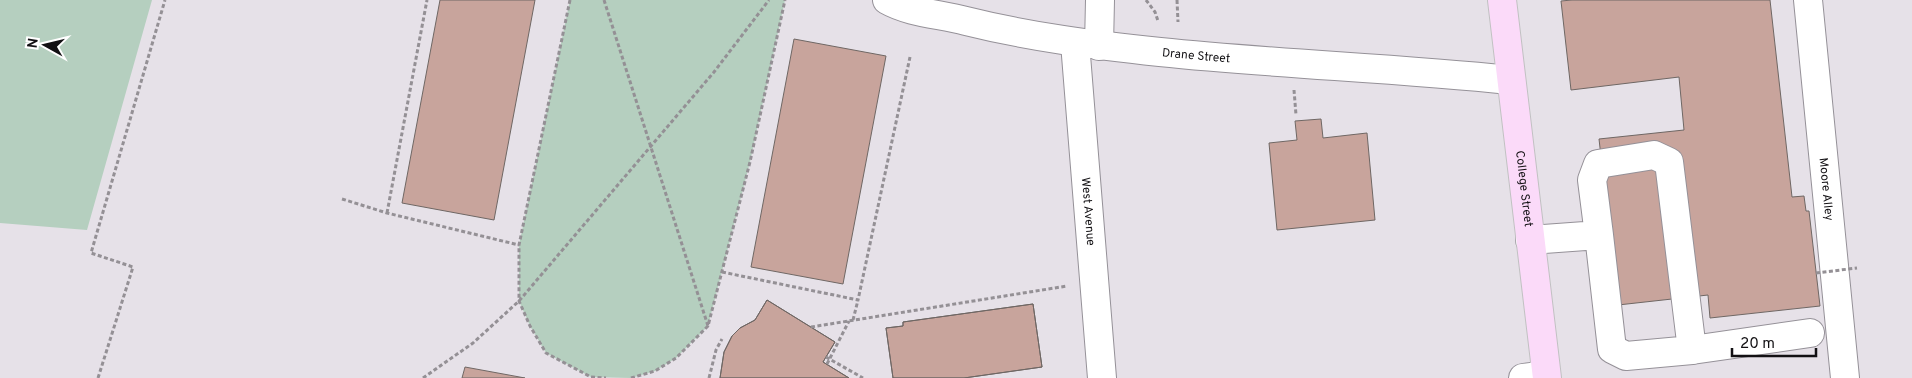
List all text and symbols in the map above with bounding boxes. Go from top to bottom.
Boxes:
north arrow [20,20,70,70]
text: N [24,37,43,50]
street label: Drane Street [1161,45,1231,67]
street label: College Street [1511,150,1536,228]
street label: Moore Alley [1814,157,1837,222]
street label: West Avenue [1077,177,1098,246]
scale bar [1732,326,1816,358]
text: 20 m [1740,335,1775,354]

